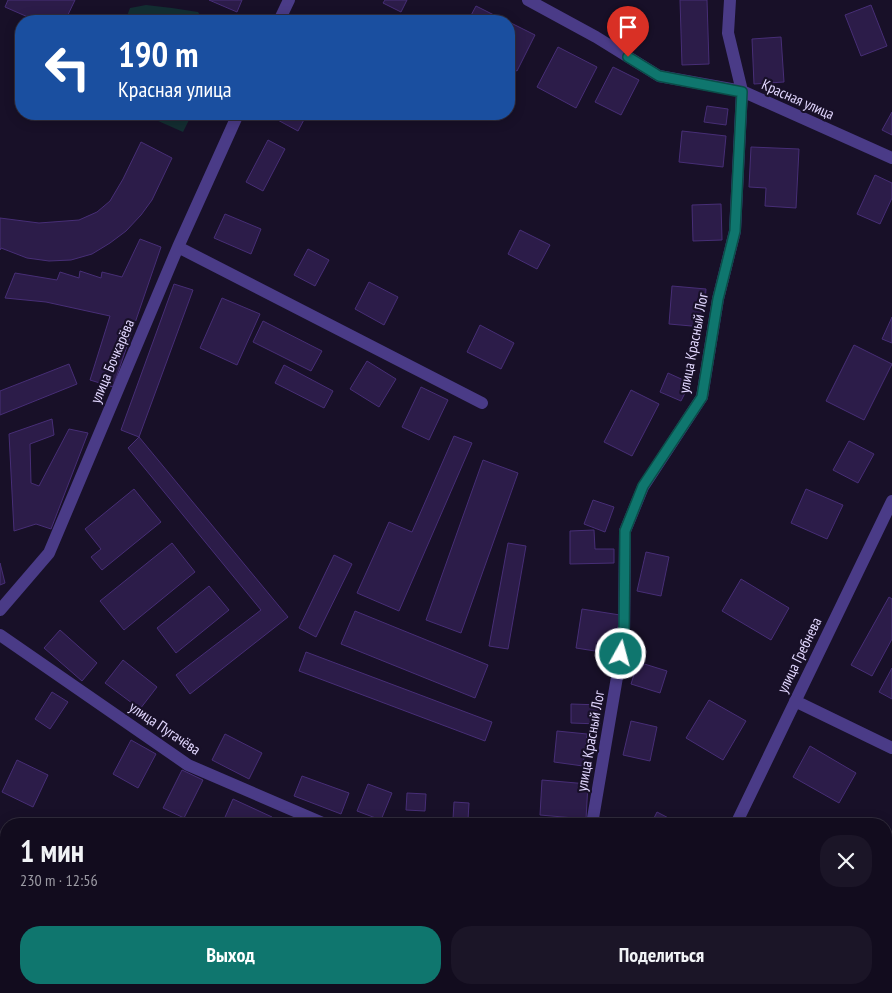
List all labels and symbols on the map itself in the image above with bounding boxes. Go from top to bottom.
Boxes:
pin [607,6,649,57]
street label: Красная улица [759,75,837,123]
street label: улица Красный Лог [674,291,712,395]
street label: улица Бочкарёва [86,316,138,406]
street label: улица Гребнева [773,614,825,696]
position arrow [594,627,646,679]
street label: улица Красный Лог [572,689,608,793]
street label: улица Пугачёва [126,697,204,759]

